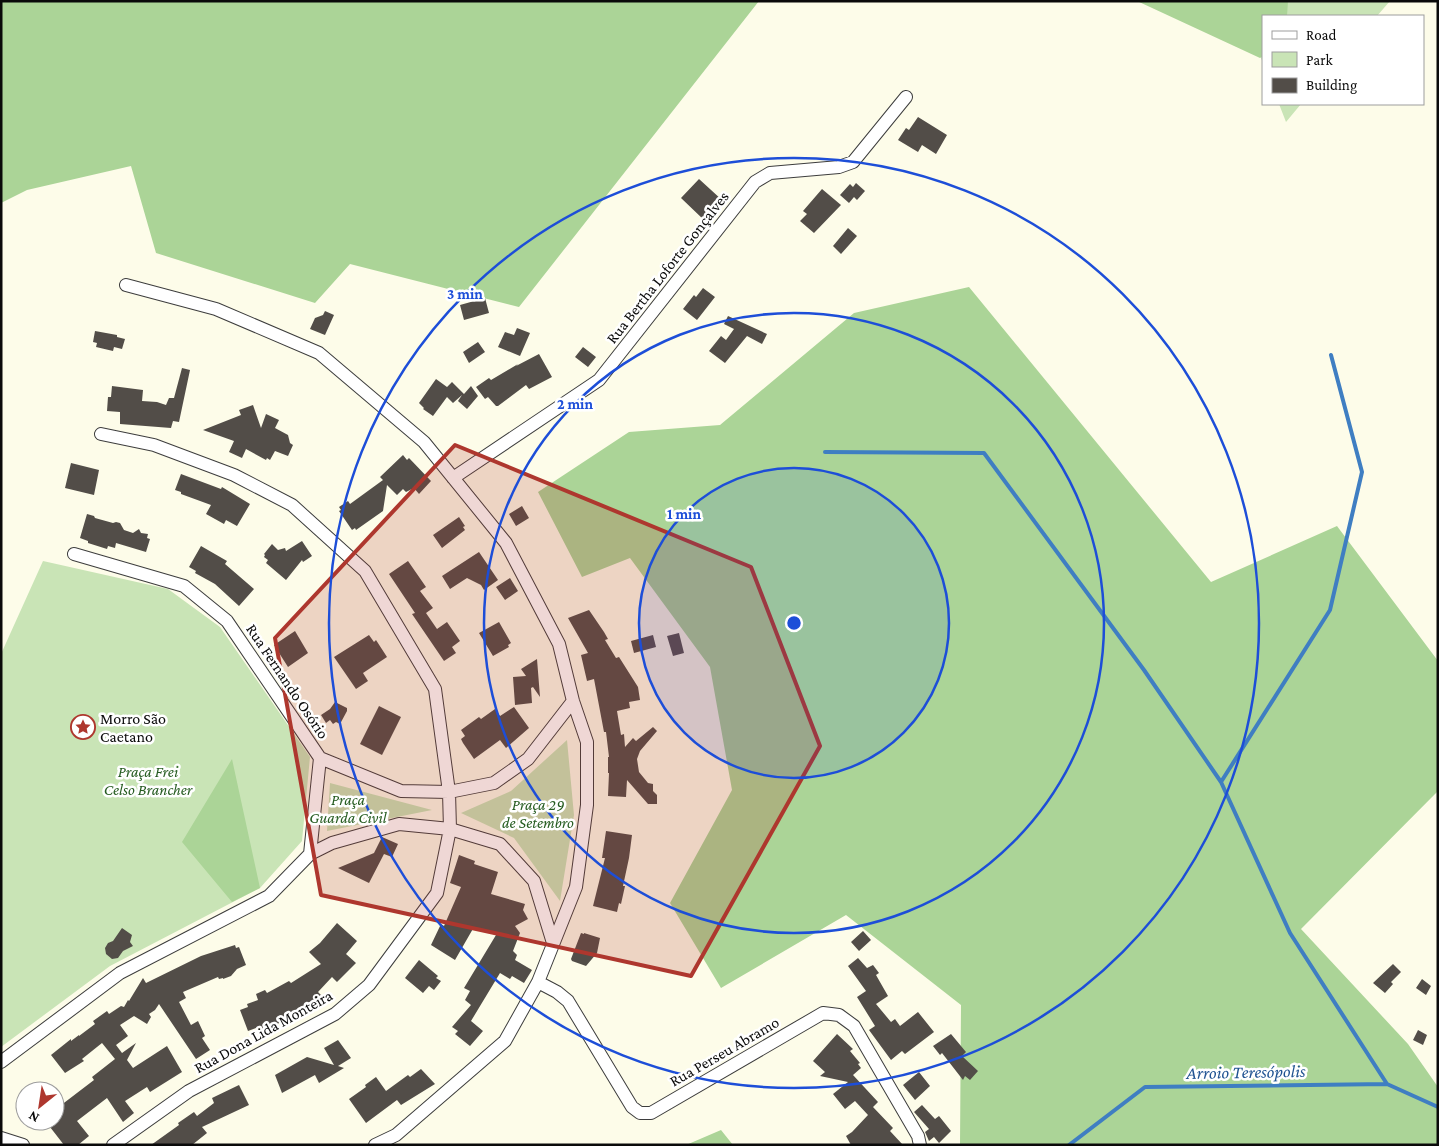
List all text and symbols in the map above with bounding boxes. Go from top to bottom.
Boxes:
legend [1262,15,1424,105]
text: Road [1306,27,1337,43]
text: Park [1306,52,1333,68]
text: Building [1306,77,1357,94]
street label: Rua Bertha Loforte Gonçalves [603,188,733,347]
text: 3 min [447,286,483,302]
text: 2 min [557,396,593,412]
text: 1 min [667,506,701,522]
centre of rings [785,614,803,632]
street label: Rua Fernando Osório [243,621,332,742]
place label: Morro São Caetano [100,710,166,745]
place icon: Morro São Caetano [70,714,96,740]
park label: Praça Frei Celso Brancher [104,763,193,798]
park label: Praça Guarda Civil [309,791,388,826]
park label: Praça 29 de Setembro [502,796,574,831]
street label: Rua Dona Lida Monteira [191,986,336,1076]
street label: Rua Perseu Abramo [667,1013,782,1090]
water label: Arroio Teresópolis [1185,1061,1306,1083]
north arrow [15,1081,65,1131]
text: N [25,1108,42,1127]

